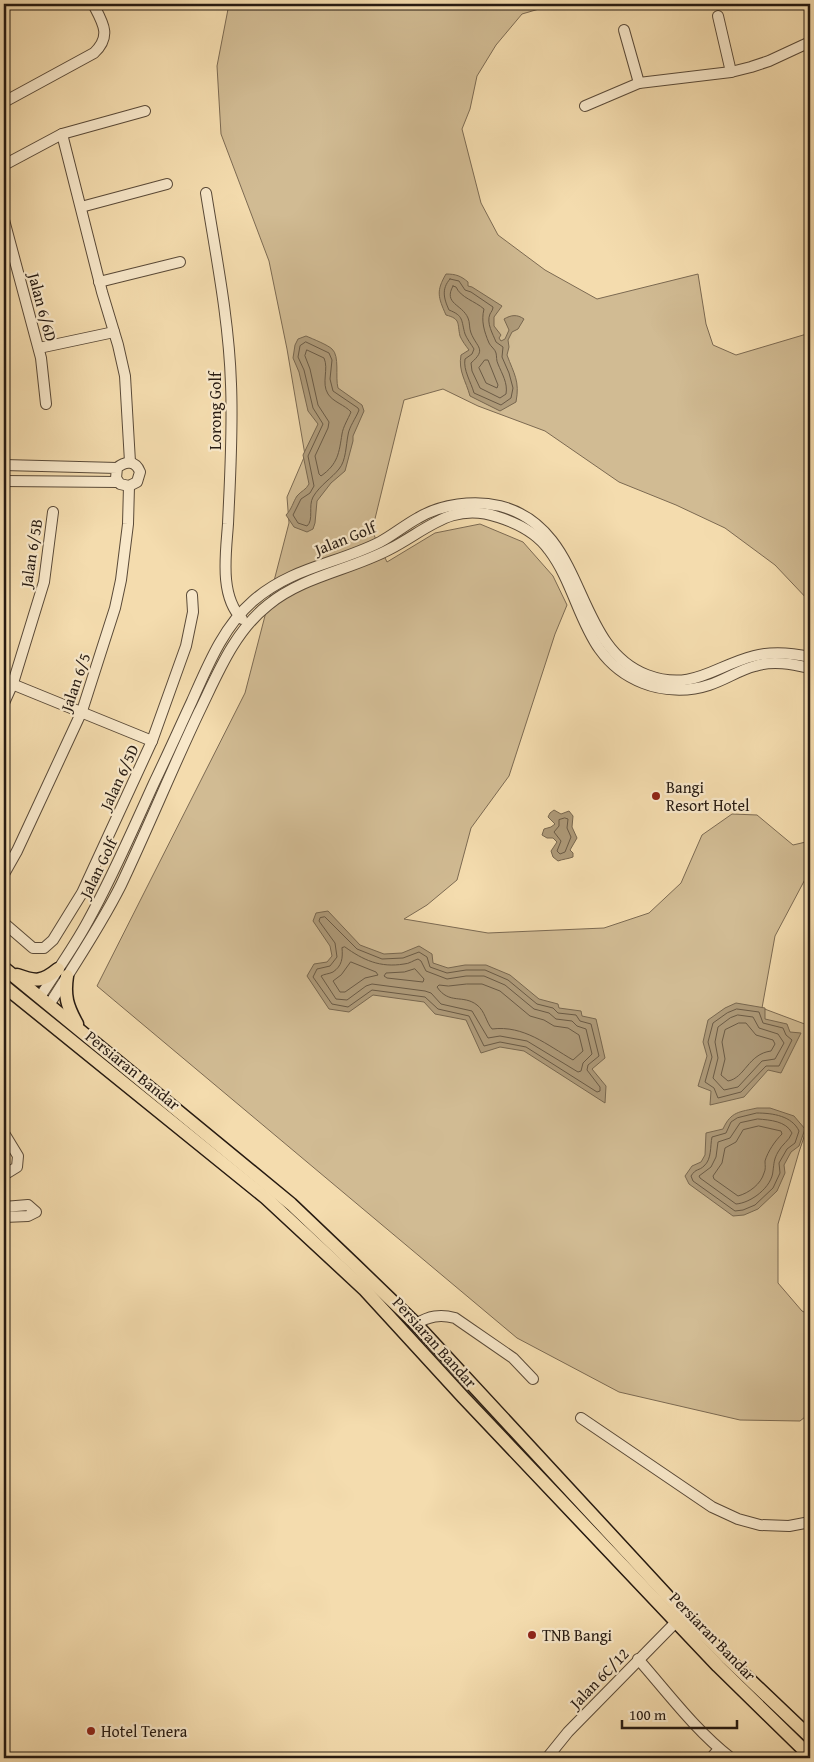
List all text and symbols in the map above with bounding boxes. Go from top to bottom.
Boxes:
street label: Jalan 6/6D [22,268,64,344]
street label: Lorong Golf [203,370,227,450]
street label: Jalan Golf [309,514,381,562]
street label: Jalan 6/5B [13,517,48,591]
street label: Jalan 6/5 [53,650,96,716]
street label: Jalan 6/5D [93,740,145,816]
place label: Bangi Resort Hotel [666,775,750,817]
marker: Bangi Resort Hotel [650,790,662,802]
street label: Jalan Golf [72,832,124,904]
street label: Persiaran Bandar [80,1024,186,1116]
street label: Persiaran Bandar [387,1291,483,1393]
street label: Persiaran Bandar [664,1586,762,1686]
place label: TNB Bangi [542,1623,613,1647]
marker: TNB Bangi [526,1629,538,1641]
street label: Jalan 6C/12 [562,1642,634,1715]
scale bar [622,1697,736,1729]
text: 100 m [629,1704,667,1725]
place label: Hotel Tenera [101,1719,188,1743]
marker: Hotel Tenera [85,1725,97,1737]

